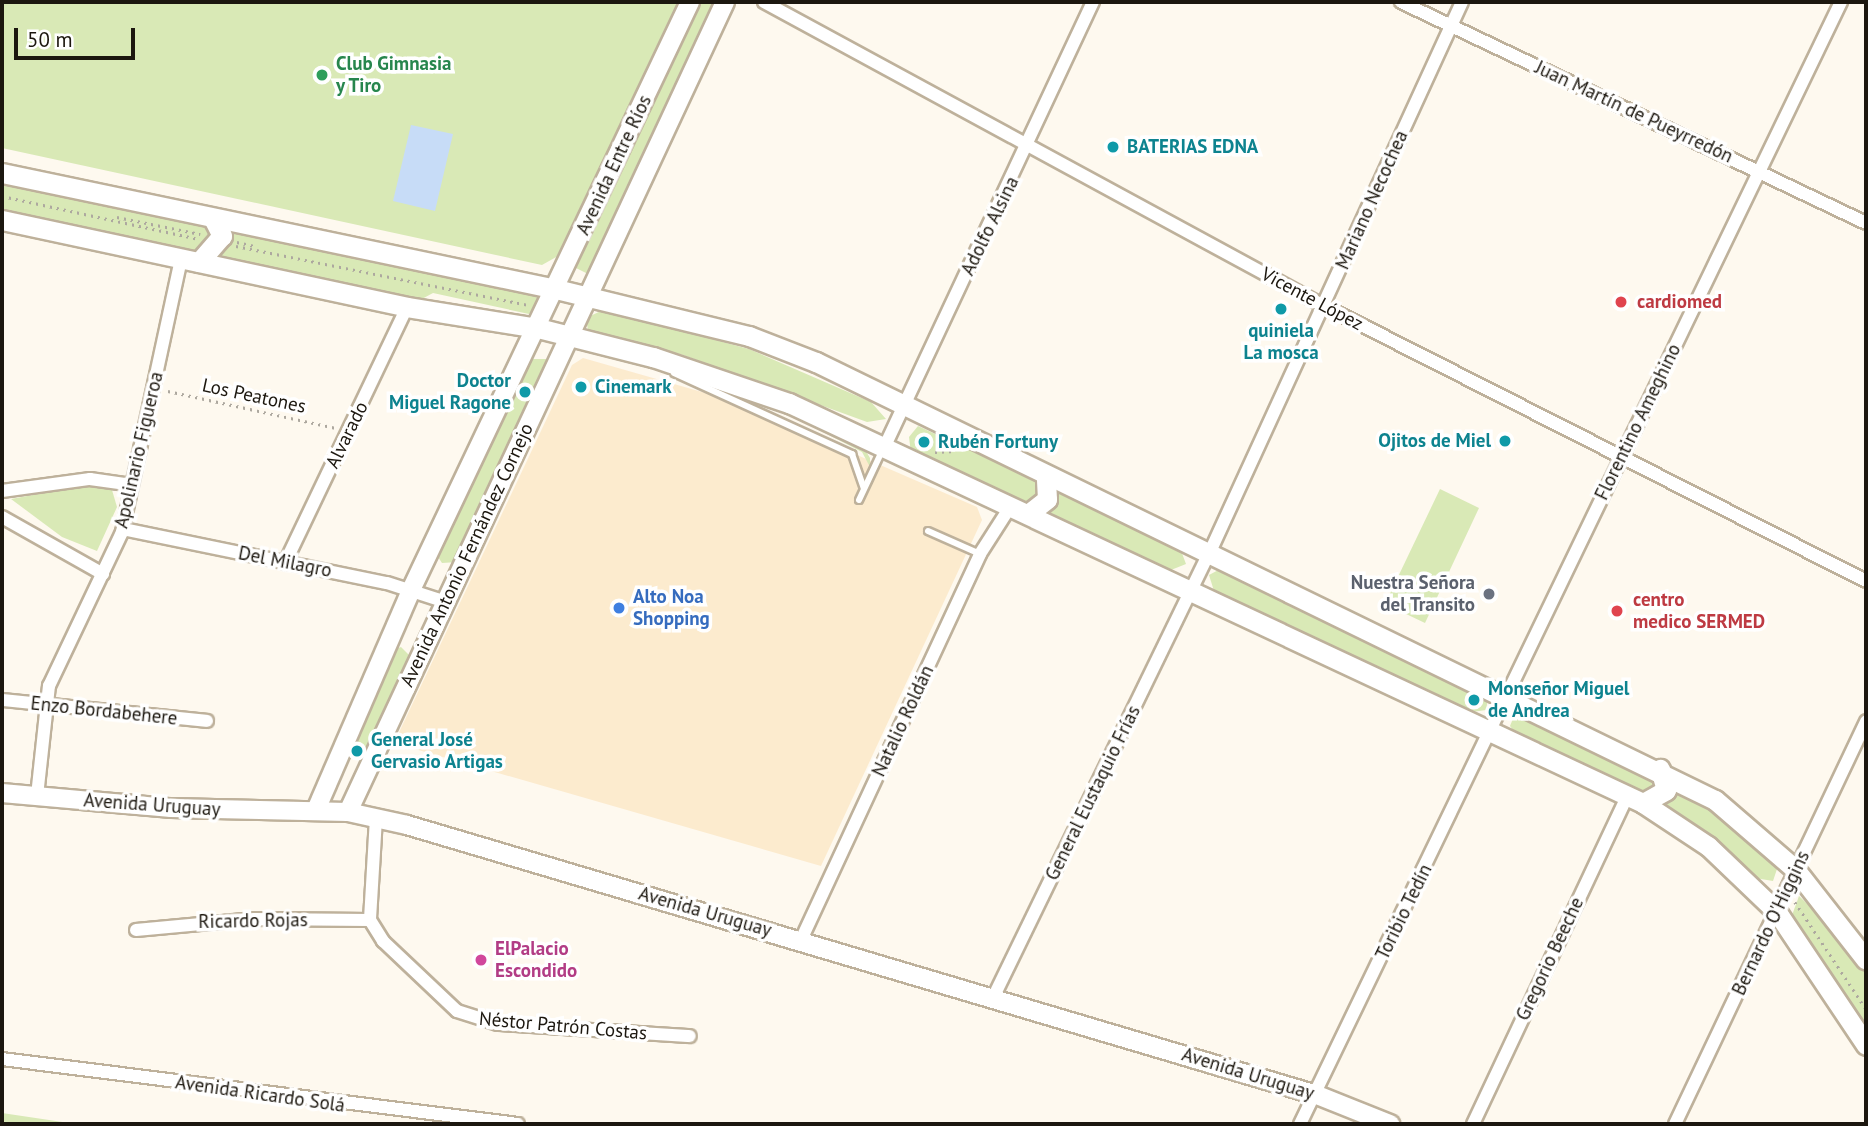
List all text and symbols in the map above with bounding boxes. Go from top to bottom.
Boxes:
scale bar [18,14,138,58]
text: 50 m [27,26,73,53]
place label: Club Gimnasia y Tiro [336,53,452,97]
street label: Juan Martín de Pueyrredón [1531,56,1737,168]
marker: Club Gimnasia y Tiro [314,67,330,83]
street label: Avenida Entre Ríos [572,91,656,239]
street label: Mariano Necochea [1331,127,1413,273]
place label: BATERIAS EDNA [1127,136,1258,158]
marker: BATERIAS EDNA [1105,139,1121,155]
street label: Adolfo Alsina [956,173,1024,279]
street label: Vicente López [1257,263,1367,335]
place label: cardiomed [1637,291,1722,313]
marker: cardiomed [1611,292,1631,312]
marker: quiniela La mosca [1273,301,1289,317]
place label: quiniela La mosca [1243,320,1319,364]
street label: Florentino Ameghino [1590,340,1686,504]
street label: Apolinario Figueroa [110,370,168,530]
place label: Doctor Miguel Ragone [389,370,511,414]
street label: Los Peatones [200,374,308,418]
place label: Cinemark [595,376,671,398]
marker: Cinemark [573,379,589,395]
marker: Doctor Miguel Ragone [517,384,533,400]
street label: Alvarado [321,398,373,472]
street label: Avenida Antonio Fernández Cornejo [396,419,538,691]
place label: Ojitos de Miel [1378,430,1491,452]
place label: Rubén Fortuny [938,431,1058,453]
marker: Ojitos de Miel [1497,433,1513,449]
marker: Rubén Fortuny [916,434,932,450]
street label: Del Milagro [236,542,334,582]
place label: Nuestra Señora del Transito [1351,572,1475,616]
place label: Alto Noa Shopping [633,586,710,630]
marker: Nuestra Señora del Transito [1481,586,1497,602]
place label: centro medico SERMED [1633,589,1765,633]
marker: Alto Noa Shopping [611,600,627,616]
marker: centro medico SERMED [1607,601,1627,621]
street label: Natalio Roldán [867,662,939,780]
place label: Monseñor Miguel de Andrea [1488,678,1629,722]
street label: Enzo Bordabehere [29,692,179,730]
marker: Monseñor Miguel de Andrea [1466,692,1482,708]
street label: General Eustaquio Frías [1041,702,1145,884]
place label: General José Gervasio Artigas [371,729,504,773]
marker: General José Gervasio Artigas [349,743,365,759]
street label: Avenida Uruguay [83,789,221,821]
street label: Bernardo O'Higgins [1727,847,1815,999]
street label: Toribio Tedín [1371,860,1437,964]
street label: Avenida Uruguay [636,882,774,942]
street label: Gregorio Beeche [1511,894,1589,1024]
street label: Ricardo Rojas [198,909,308,933]
place label: ElPalacio Escondido [495,938,577,982]
marker: ElPalacio Escondido [473,952,489,968]
street label: Néstor Patrón Costas [478,1007,648,1045]
street label: Avenida Uruguay [1179,1043,1317,1105]
street label: Avenida Ricardo Solá [174,1071,346,1117]

